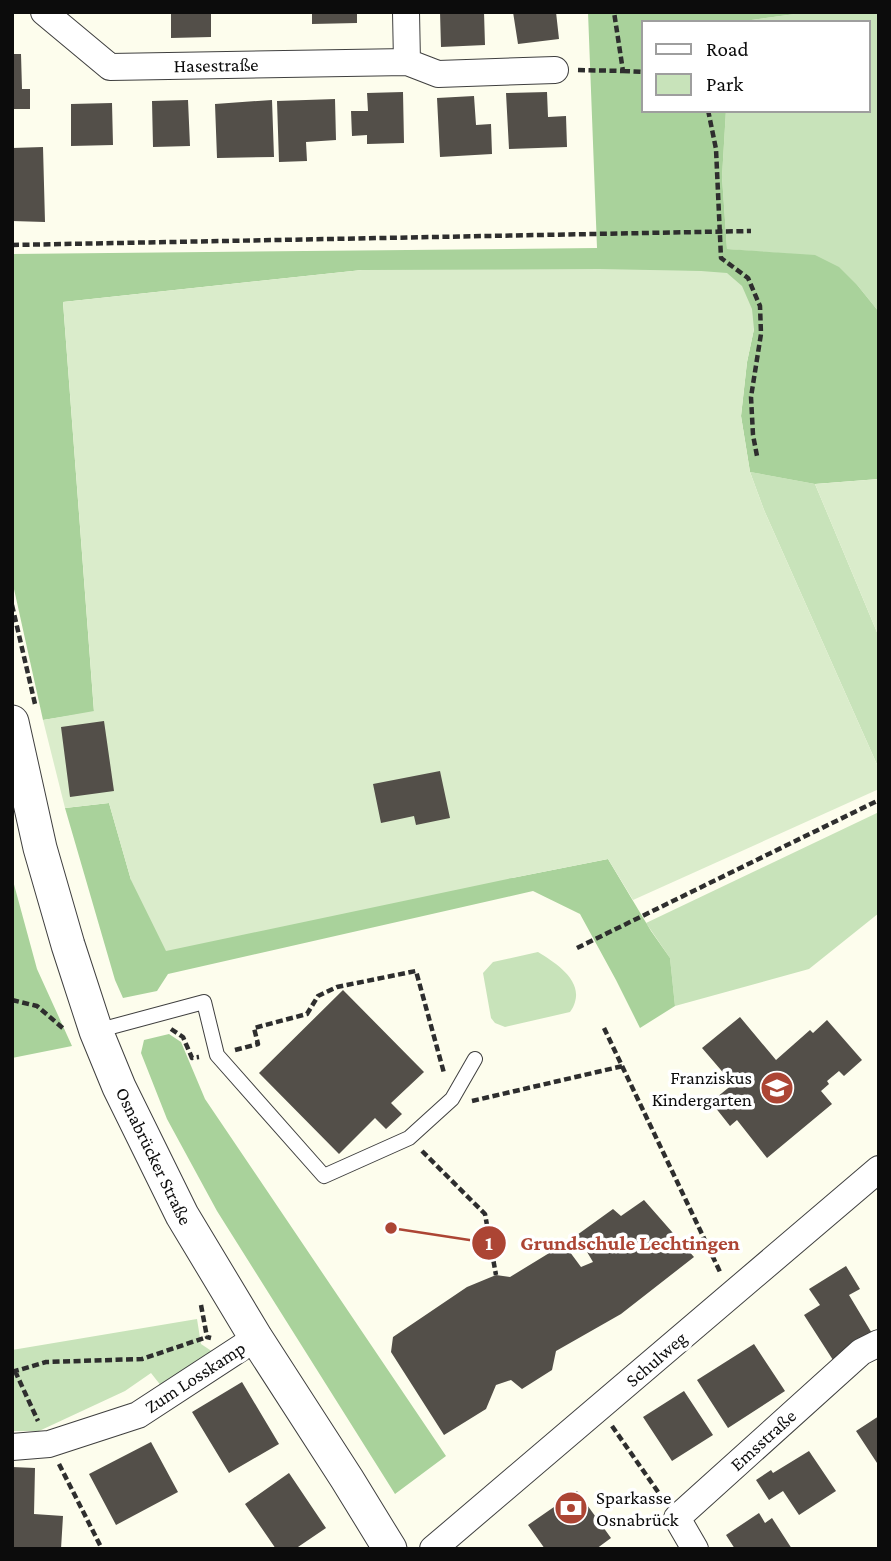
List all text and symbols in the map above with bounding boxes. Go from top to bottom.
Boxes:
legend [642,21,870,112]
text: Road [706,37,749,61]
street label: Hasestraße [173,54,259,76]
text: Park [706,72,743,96]
place label: Franziskus Kindergarten [652,1067,752,1110]
school or university icon: Franziskus Kindergarten [758,1069,796,1107]
street label: Osnabrücker Straße [112,1084,196,1228]
callout: Grundschule Lechtingen [472,1222,754,1264]
text: 1 [485,1231,493,1255]
text: Grundschule Lechtingen [520,1231,740,1255]
street label: Schulweg [621,1327,691,1391]
street label: Zum Losskamp [141,1337,249,1417]
street label: Emsstraße [726,1405,800,1475]
place label: Sparkasse Osnabrück [596,1487,680,1530]
bank icon: Sparkasse Osnabrück [552,1489,590,1527]

